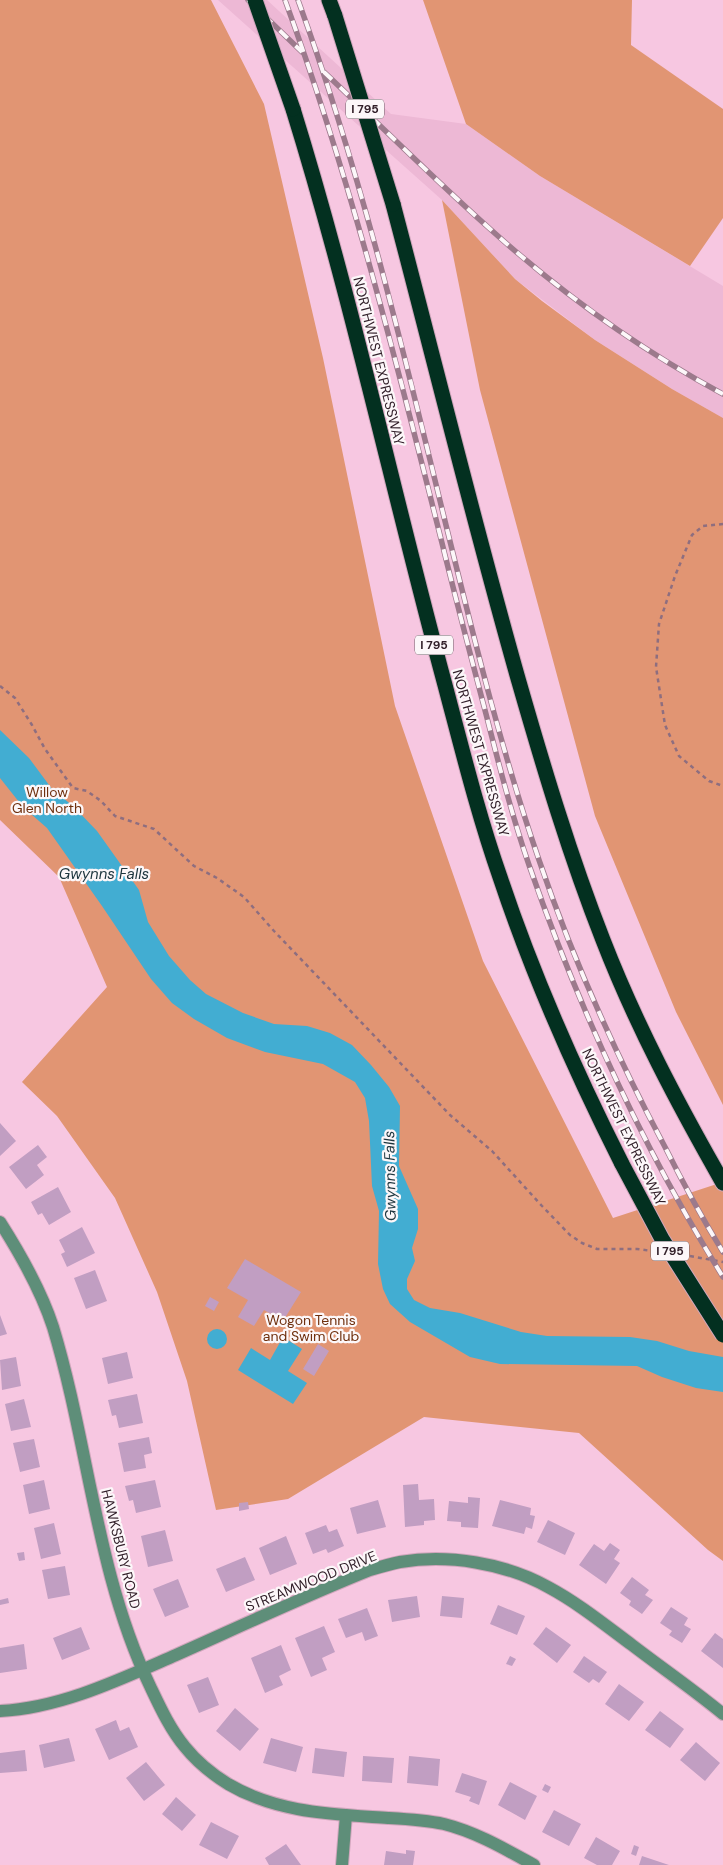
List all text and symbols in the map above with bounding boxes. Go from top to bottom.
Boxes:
road number: I 795 [346,100,384,118]
street label: NORTHWEST EXPRESSWAY [349,275,409,447]
road number: I 795 [415,636,453,654]
street label: NORTHWEST EXPRESSWAY [449,667,513,839]
park label: Willow Glen North [12,783,82,817]
water label: Gwynns Falls [59,864,149,884]
street label: NORTHWEST EXPRESSWAY [578,1045,670,1209]
water label: Gwynns Falls [379,1131,401,1221]
road number: I 795 [651,1242,689,1260]
park label: Wogon Tennis and Swim Club [263,1311,359,1345]
street label: HAWKSBURY ROAD [97,1487,145,1611]
street label: STREAMWOOD DRIVE [243,1546,379,1616]

